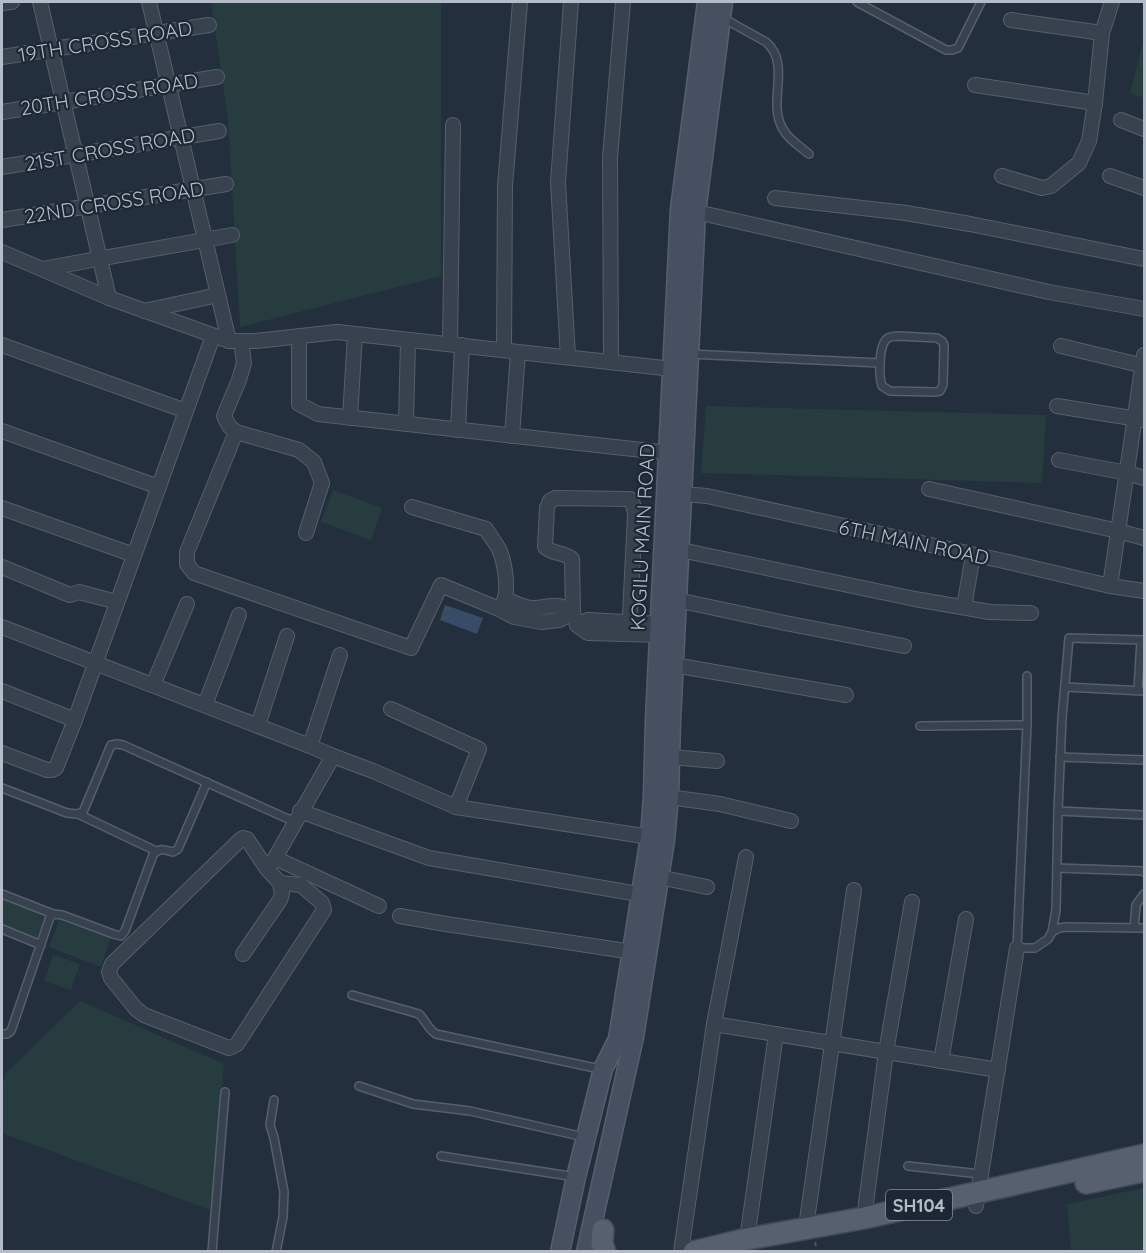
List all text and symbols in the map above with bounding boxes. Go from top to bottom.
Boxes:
street label: 19TH CROSS ROAD [16,15,194,67]
street label: 20TH CROSS ROAD [18,68,200,120]
street label: 21ST CROSS ROAD [23,122,197,176]
street label: 22ND CROSS ROAD [22,175,206,229]
street label: KOGILU MAIN ROAD [625,443,659,631]
street label: 6TH MAIN ROAD [837,514,991,570]
road number: SH104 [886,1190,952,1220]

